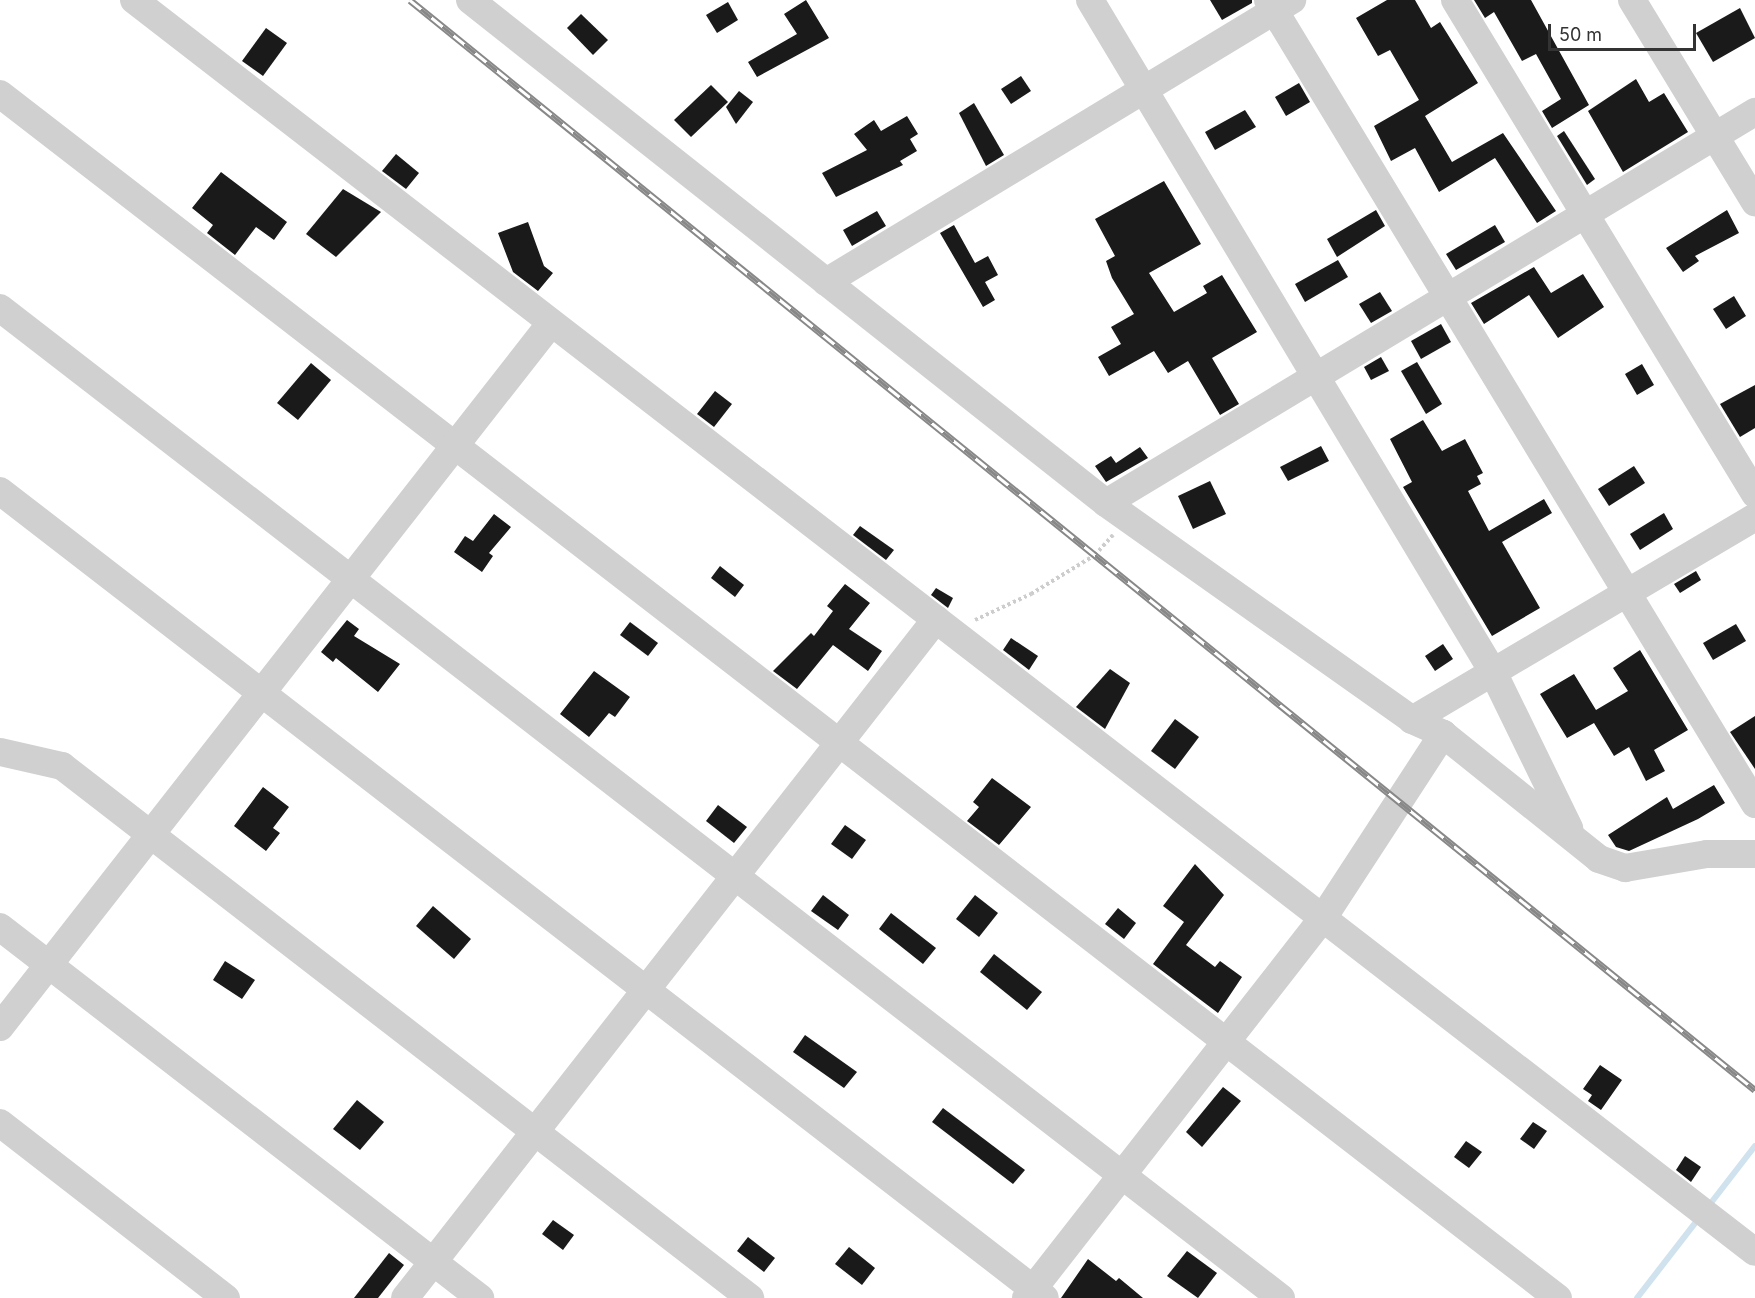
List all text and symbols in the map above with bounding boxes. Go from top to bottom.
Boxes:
scale bar [1551,12,1700,50]
text: 50 m [1559,24,1602,45]

